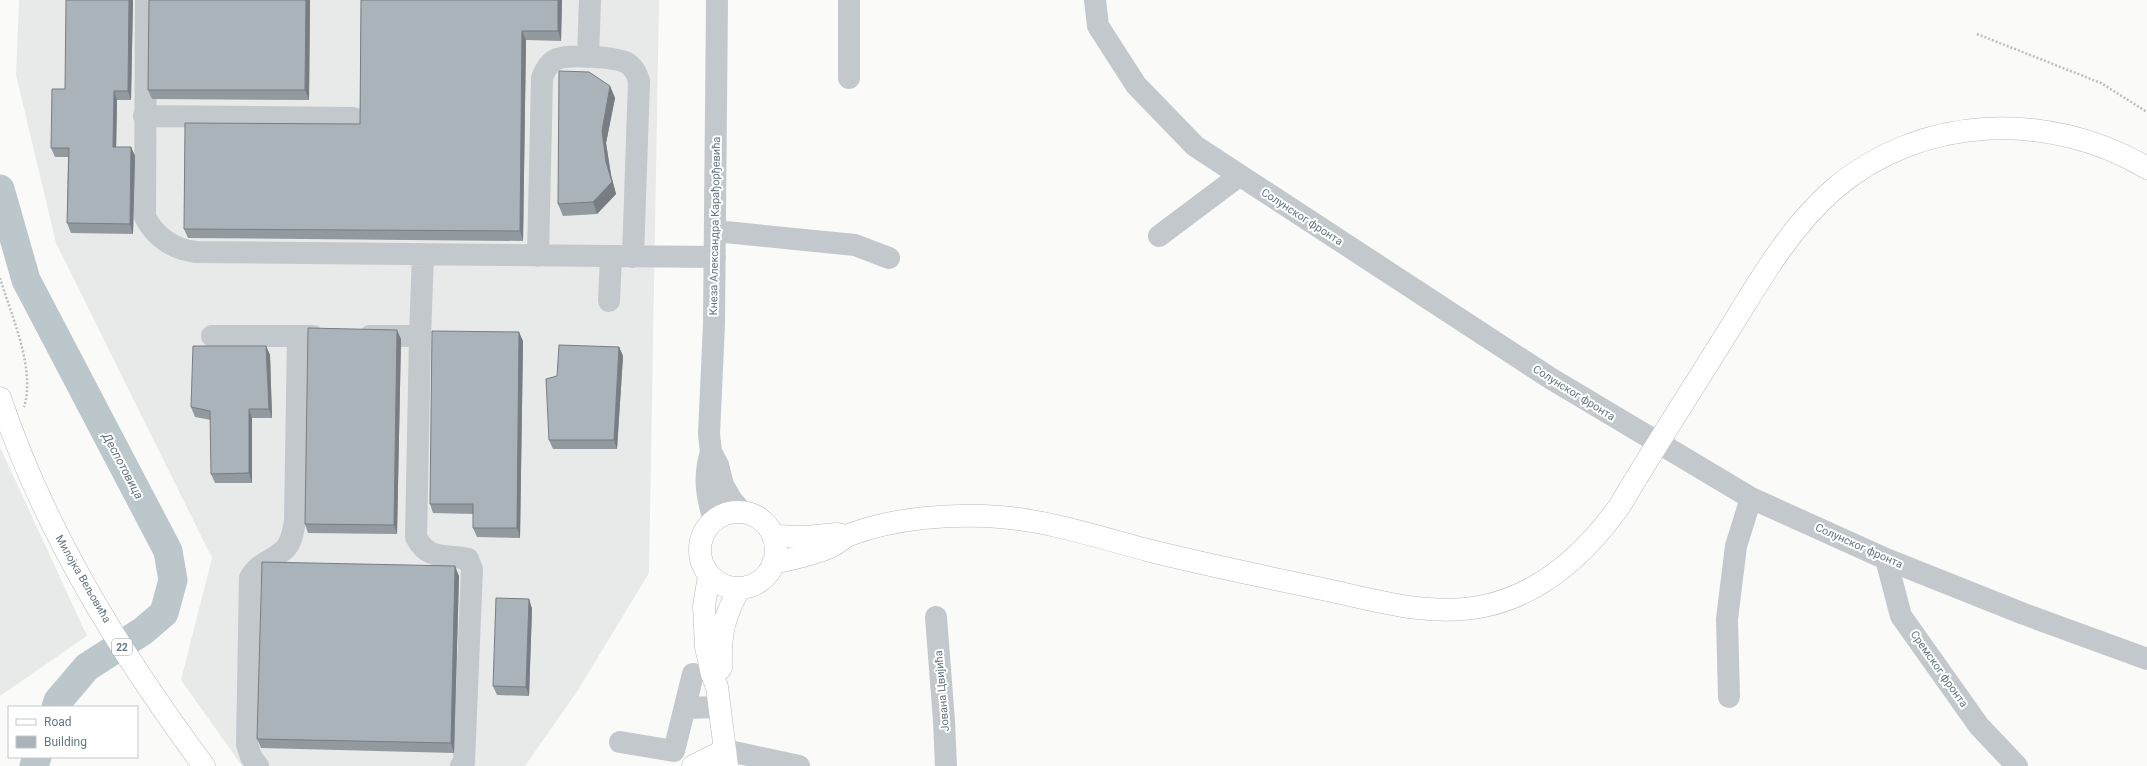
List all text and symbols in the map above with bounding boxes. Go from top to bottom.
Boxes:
street label: Кнеза Александра Карађорђевића [707,136,723,316]
street label: Солунског фронта [1259,186,1345,248]
street label: Солунског фронта [1531,362,1617,424]
water label: Деспотовица [99,430,146,501]
street label: Солунског фронта [1813,521,1905,571]
street label: Милојка Вељовића [53,533,113,625]
street label: Сремског фронта [1908,628,1970,710]
road number: 22 [112,639,132,655]
street label: Јована Цвијића [932,650,952,732]
legend [8,706,138,758]
text: Road [44,715,72,729]
text: Building [44,735,87,749]

